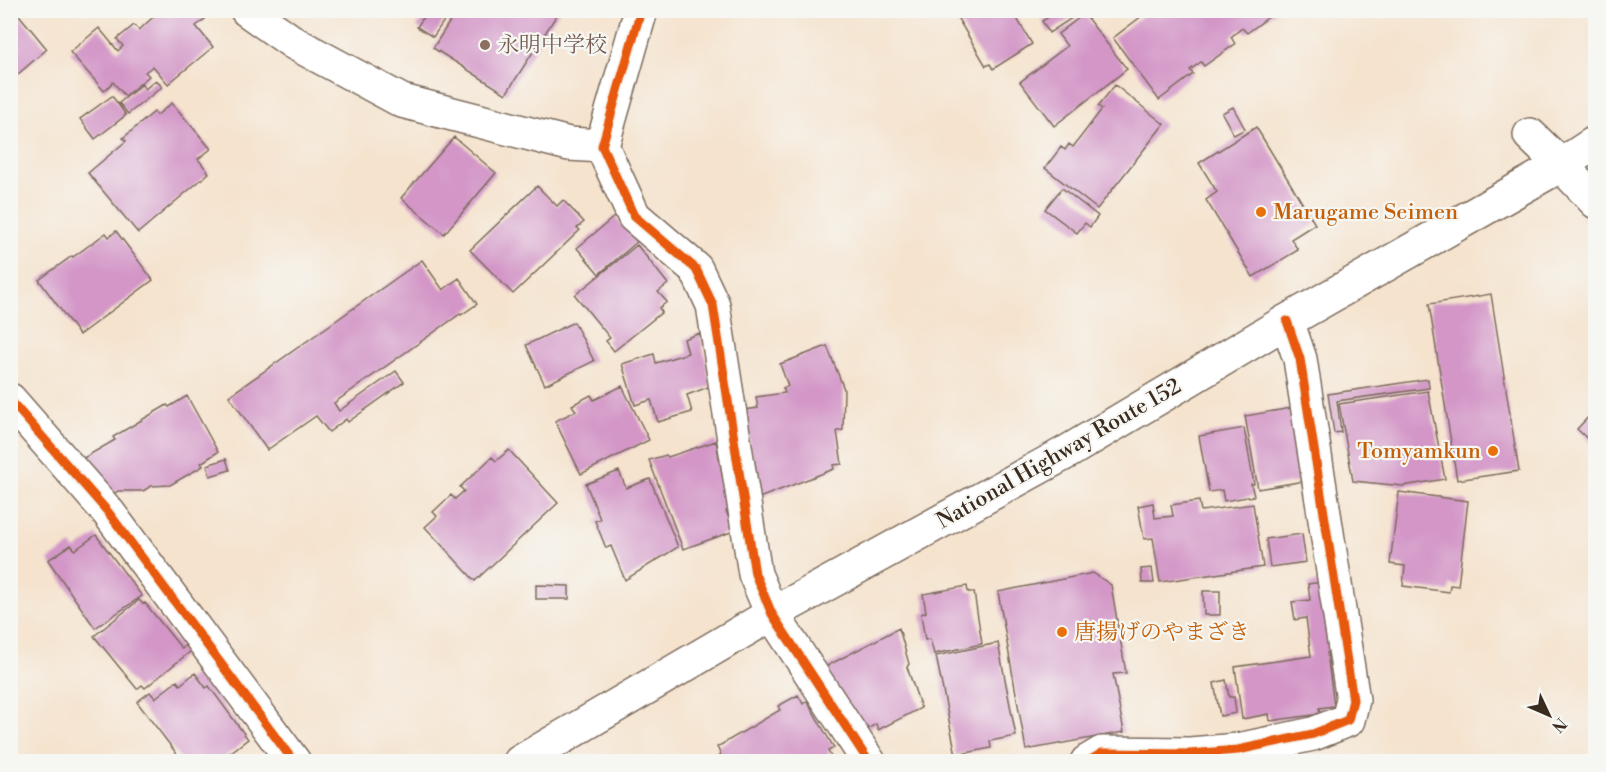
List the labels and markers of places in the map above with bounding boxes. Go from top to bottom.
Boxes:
place label: 永明中学校 [497,32,607,59]
marker: 永明中学校 [478,38,492,52]
place label: Marugame Seimen [1273,199,1458,226]
marker: Marugame Seimen [1254,205,1268,219]
place label: Tomyamkun [1357,438,1481,465]
marker: Tomyamkun [1486,444,1500,458]
place label: 唐揚げのやまざき [1074,619,1250,646]
marker: 唐揚げのやまざき [1055,625,1069,639]

